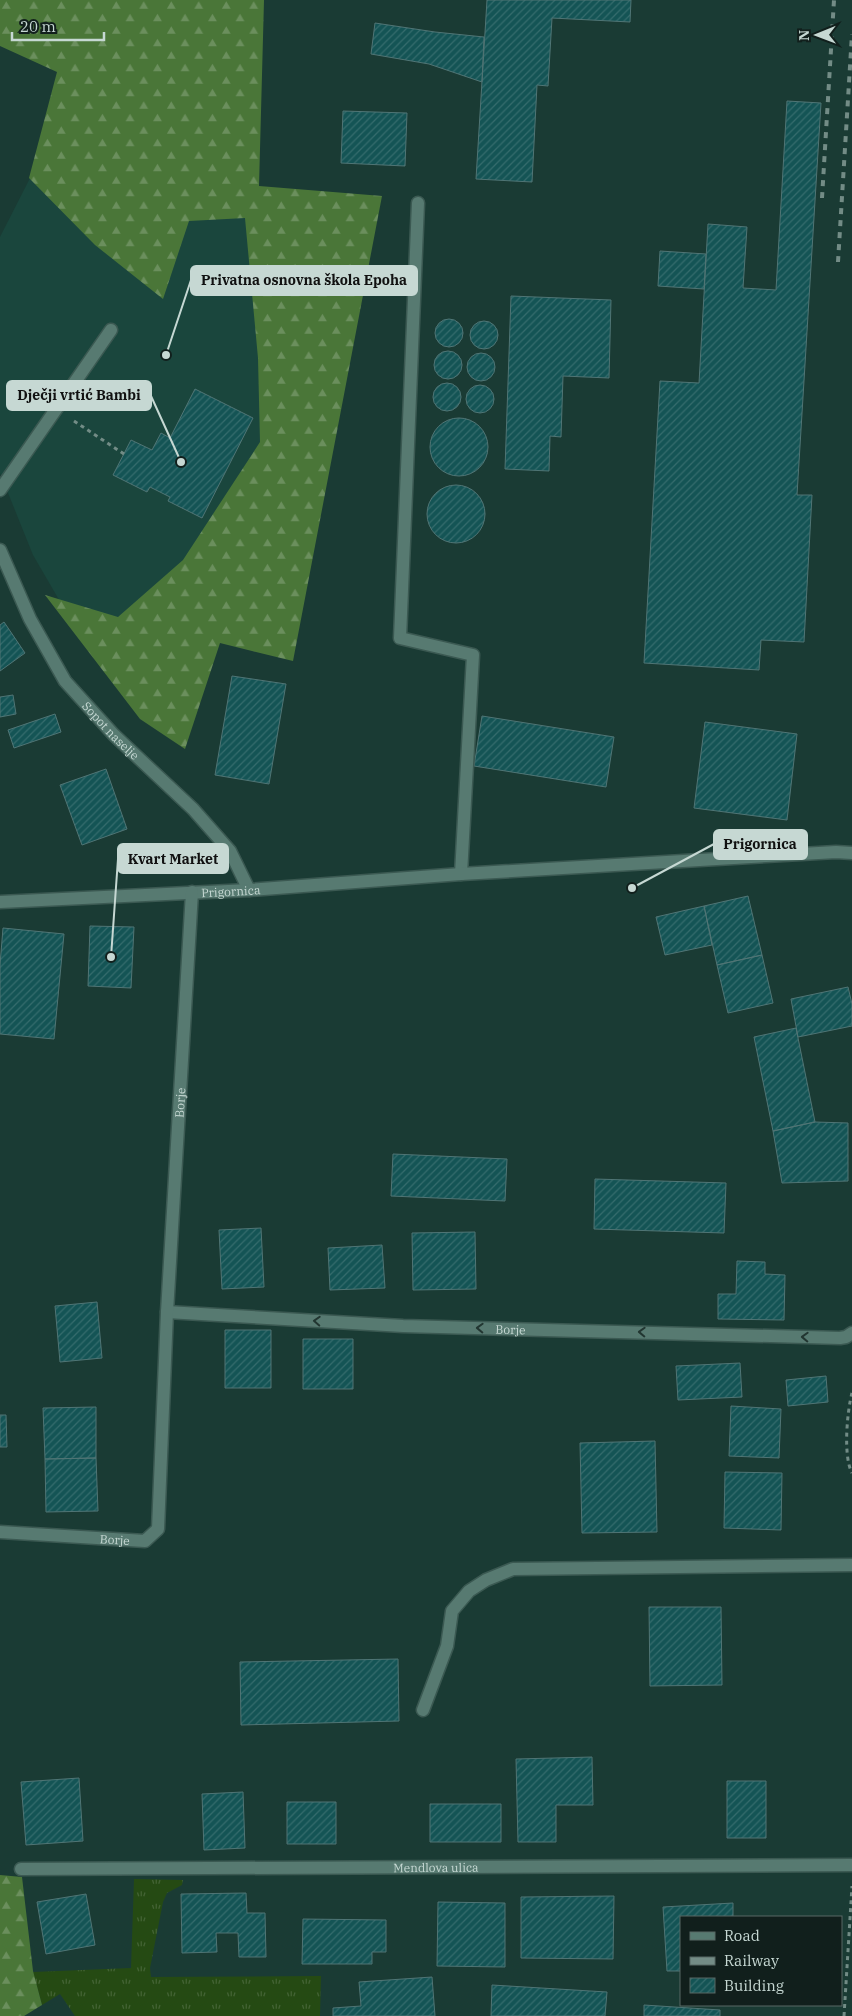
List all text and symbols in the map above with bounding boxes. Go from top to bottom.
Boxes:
scale bar [12,10,105,42]
north arrow [792,10,842,60]
text: 20 m [20,17,56,36]
text: N [795,30,813,41]
callout: Privatna osnovna škola Epoha [191,266,417,295]
text: Privatna osnovna škola Epoha [201,271,407,289]
callout: Dječji vrtić Bambi [7,381,151,410]
text: Dječji vrtić Bambi [17,386,141,404]
street label: Sopot naselje [80,698,143,763]
callout: Prigornica [714,830,807,859]
text: Prigornica [723,835,797,853]
callout: Kvart Market [118,844,228,873]
text: Kvart Market [128,850,218,868]
street label: Prigornica [201,882,261,900]
street label: Borje [171,1087,188,1118]
one-way arrow [313,1315,321,1326]
street label: Borje [495,1321,526,1337]
one-way arrow [475,1323,483,1333]
one-way arrow [638,1327,646,1338]
one-way arrow [800,1331,808,1342]
street label: Borje [99,1531,130,1548]
street label: Mendlova ulica [393,1859,479,1875]
legend [680,1916,842,2006]
text: Road [724,1926,760,1945]
text: Railway [724,1951,779,1970]
text: Building [724,1976,784,1995]

